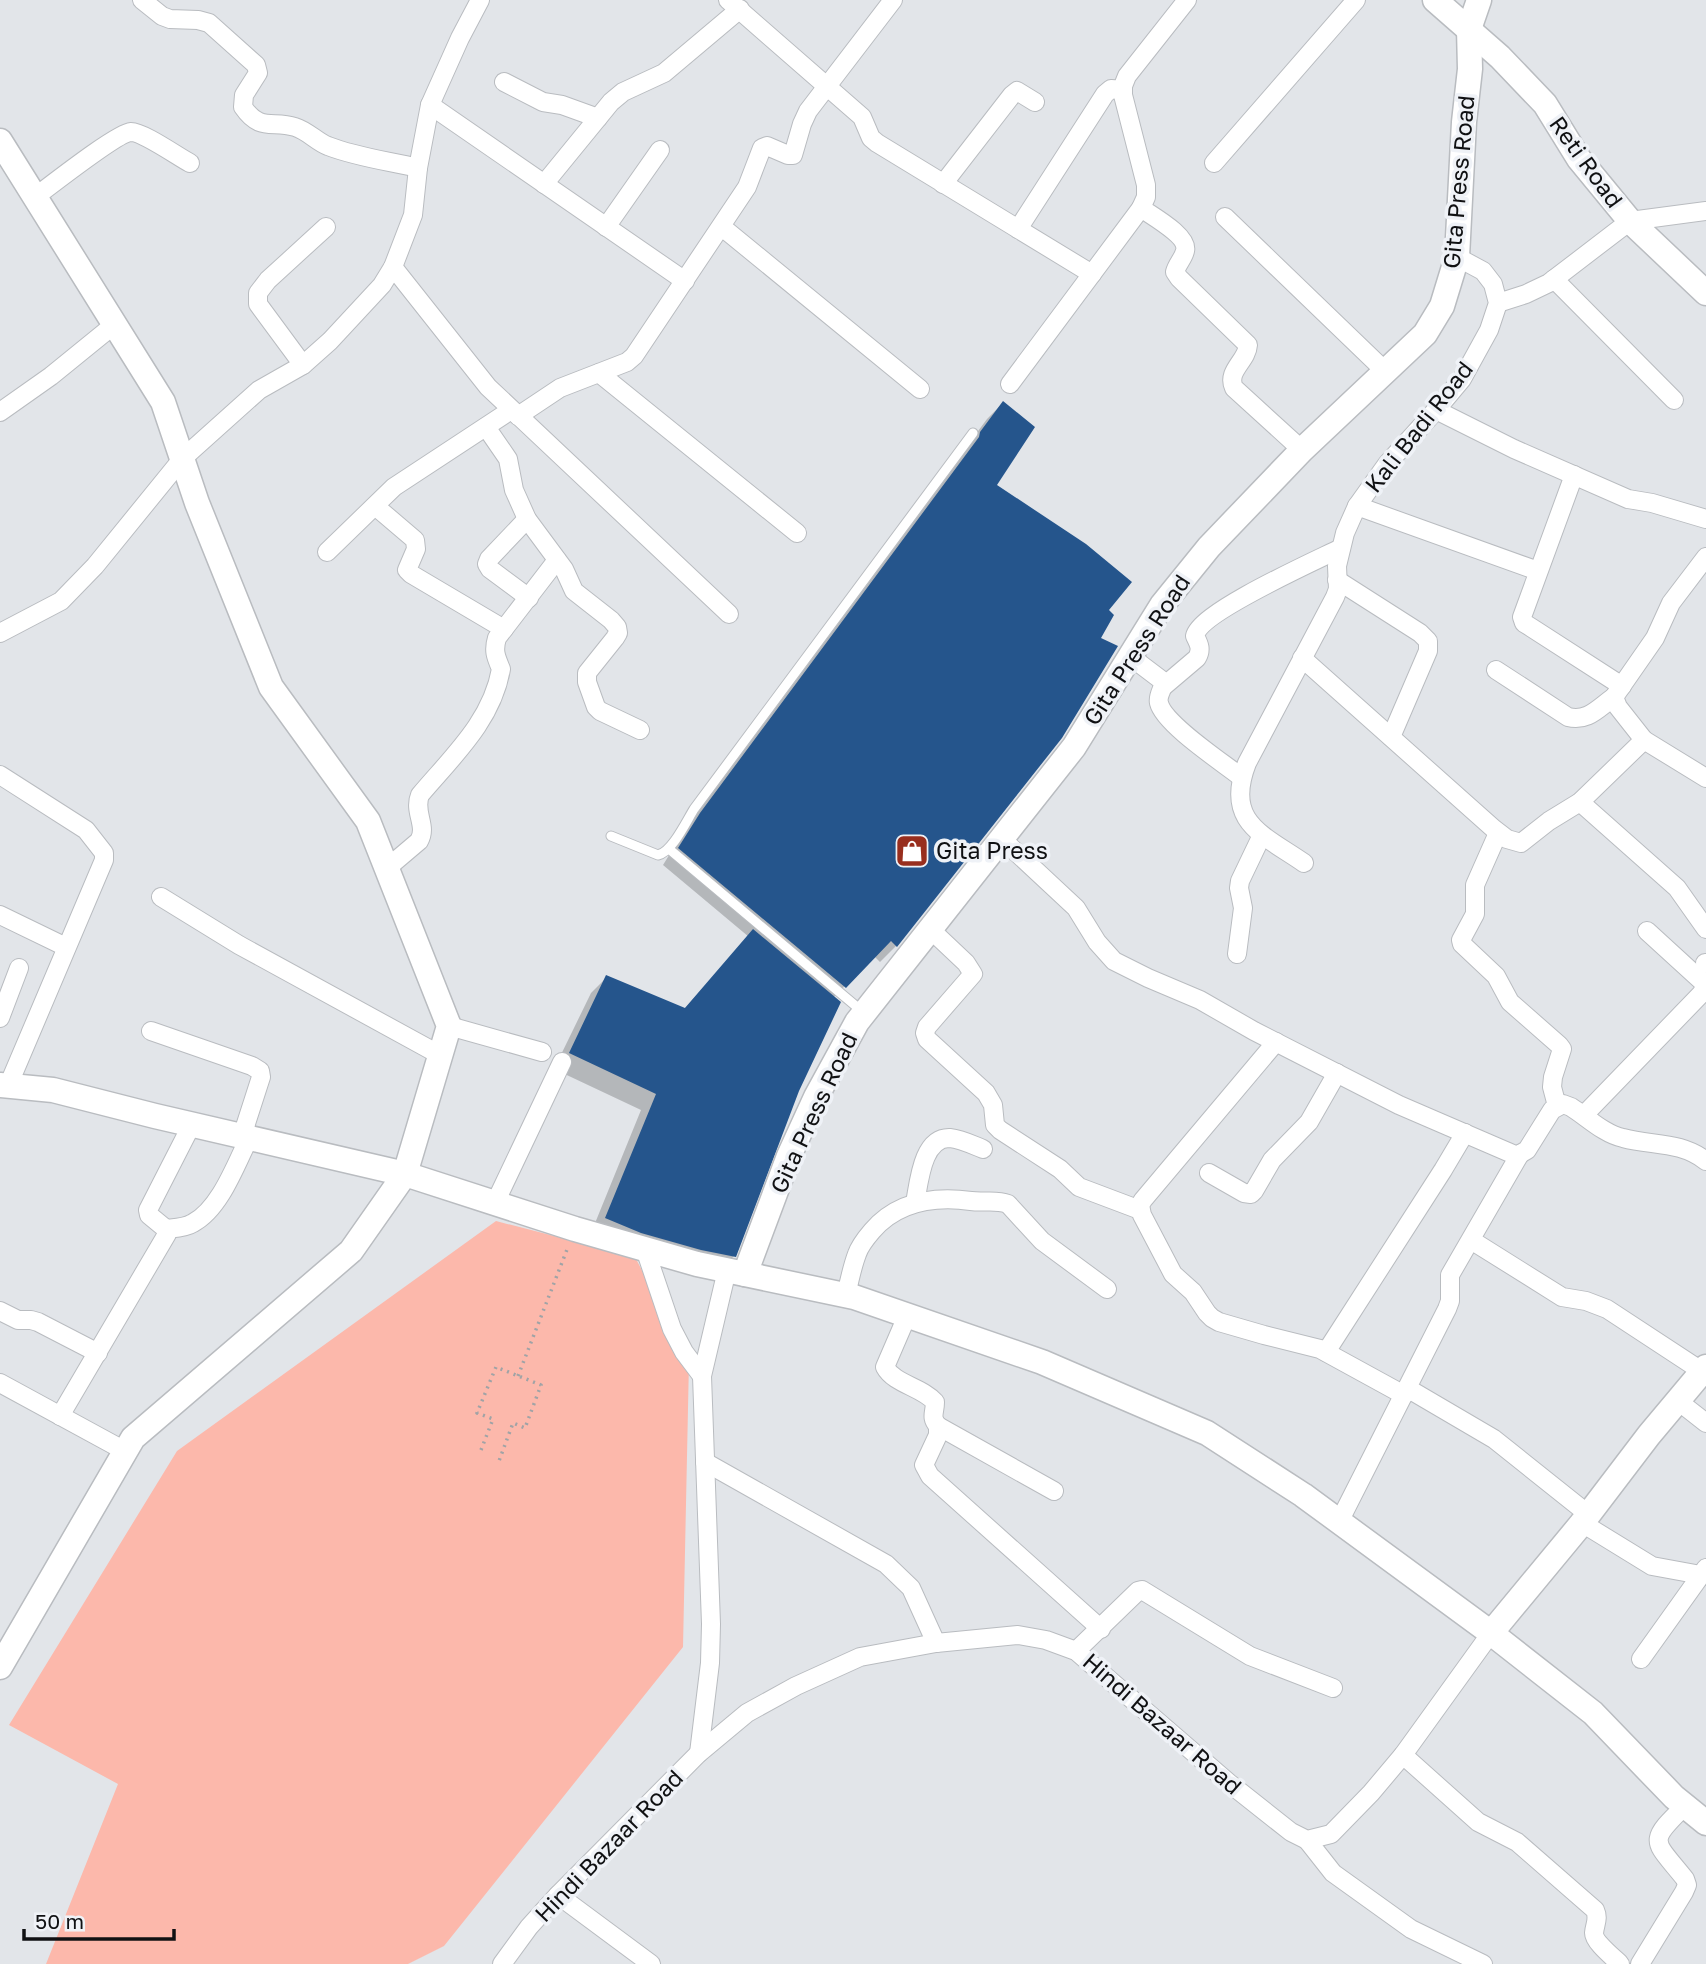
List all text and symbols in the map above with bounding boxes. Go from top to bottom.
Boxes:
street label: Gita Press Road [1436,94,1480,270]
street label: Reti Road [1544,110,1629,213]
street label: Kali Badi Road [1358,355,1478,498]
street label: Gita Press Road [1077,569,1195,730]
shop icon: Gita Press [893,832,931,870]
place label: Gita Press [936,836,1048,864]
street label: Gita Press Road [764,1028,863,1197]
street label: Hindi Bazaar Road [1078,1647,1248,1800]
street label: Hindi Bazaar Road [528,1763,688,1927]
scale bar [24,1898,175,1942]
text: 50 m [35,1908,84,1934]

